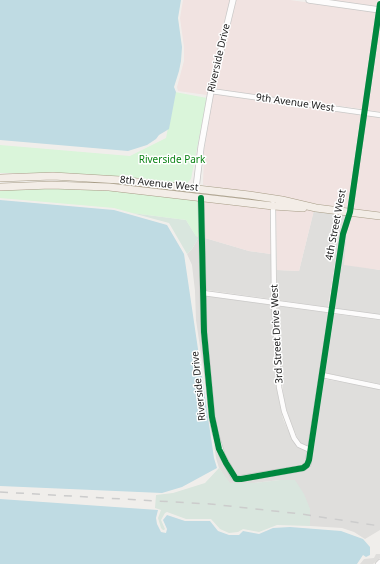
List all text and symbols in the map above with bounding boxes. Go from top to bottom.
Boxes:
street label: Riverside Drive [205,22,233,94]
street label: 9th Avenue West [255,92,335,114]
park label: Riverside Park [139,154,205,166]
street label: 8th Avenue West [119,174,199,194]
street label: 4th Street West [323,189,349,261]
street label: 3rd Street Drive West [268,284,286,384]
street label: Riverside Drive [189,350,209,422]

